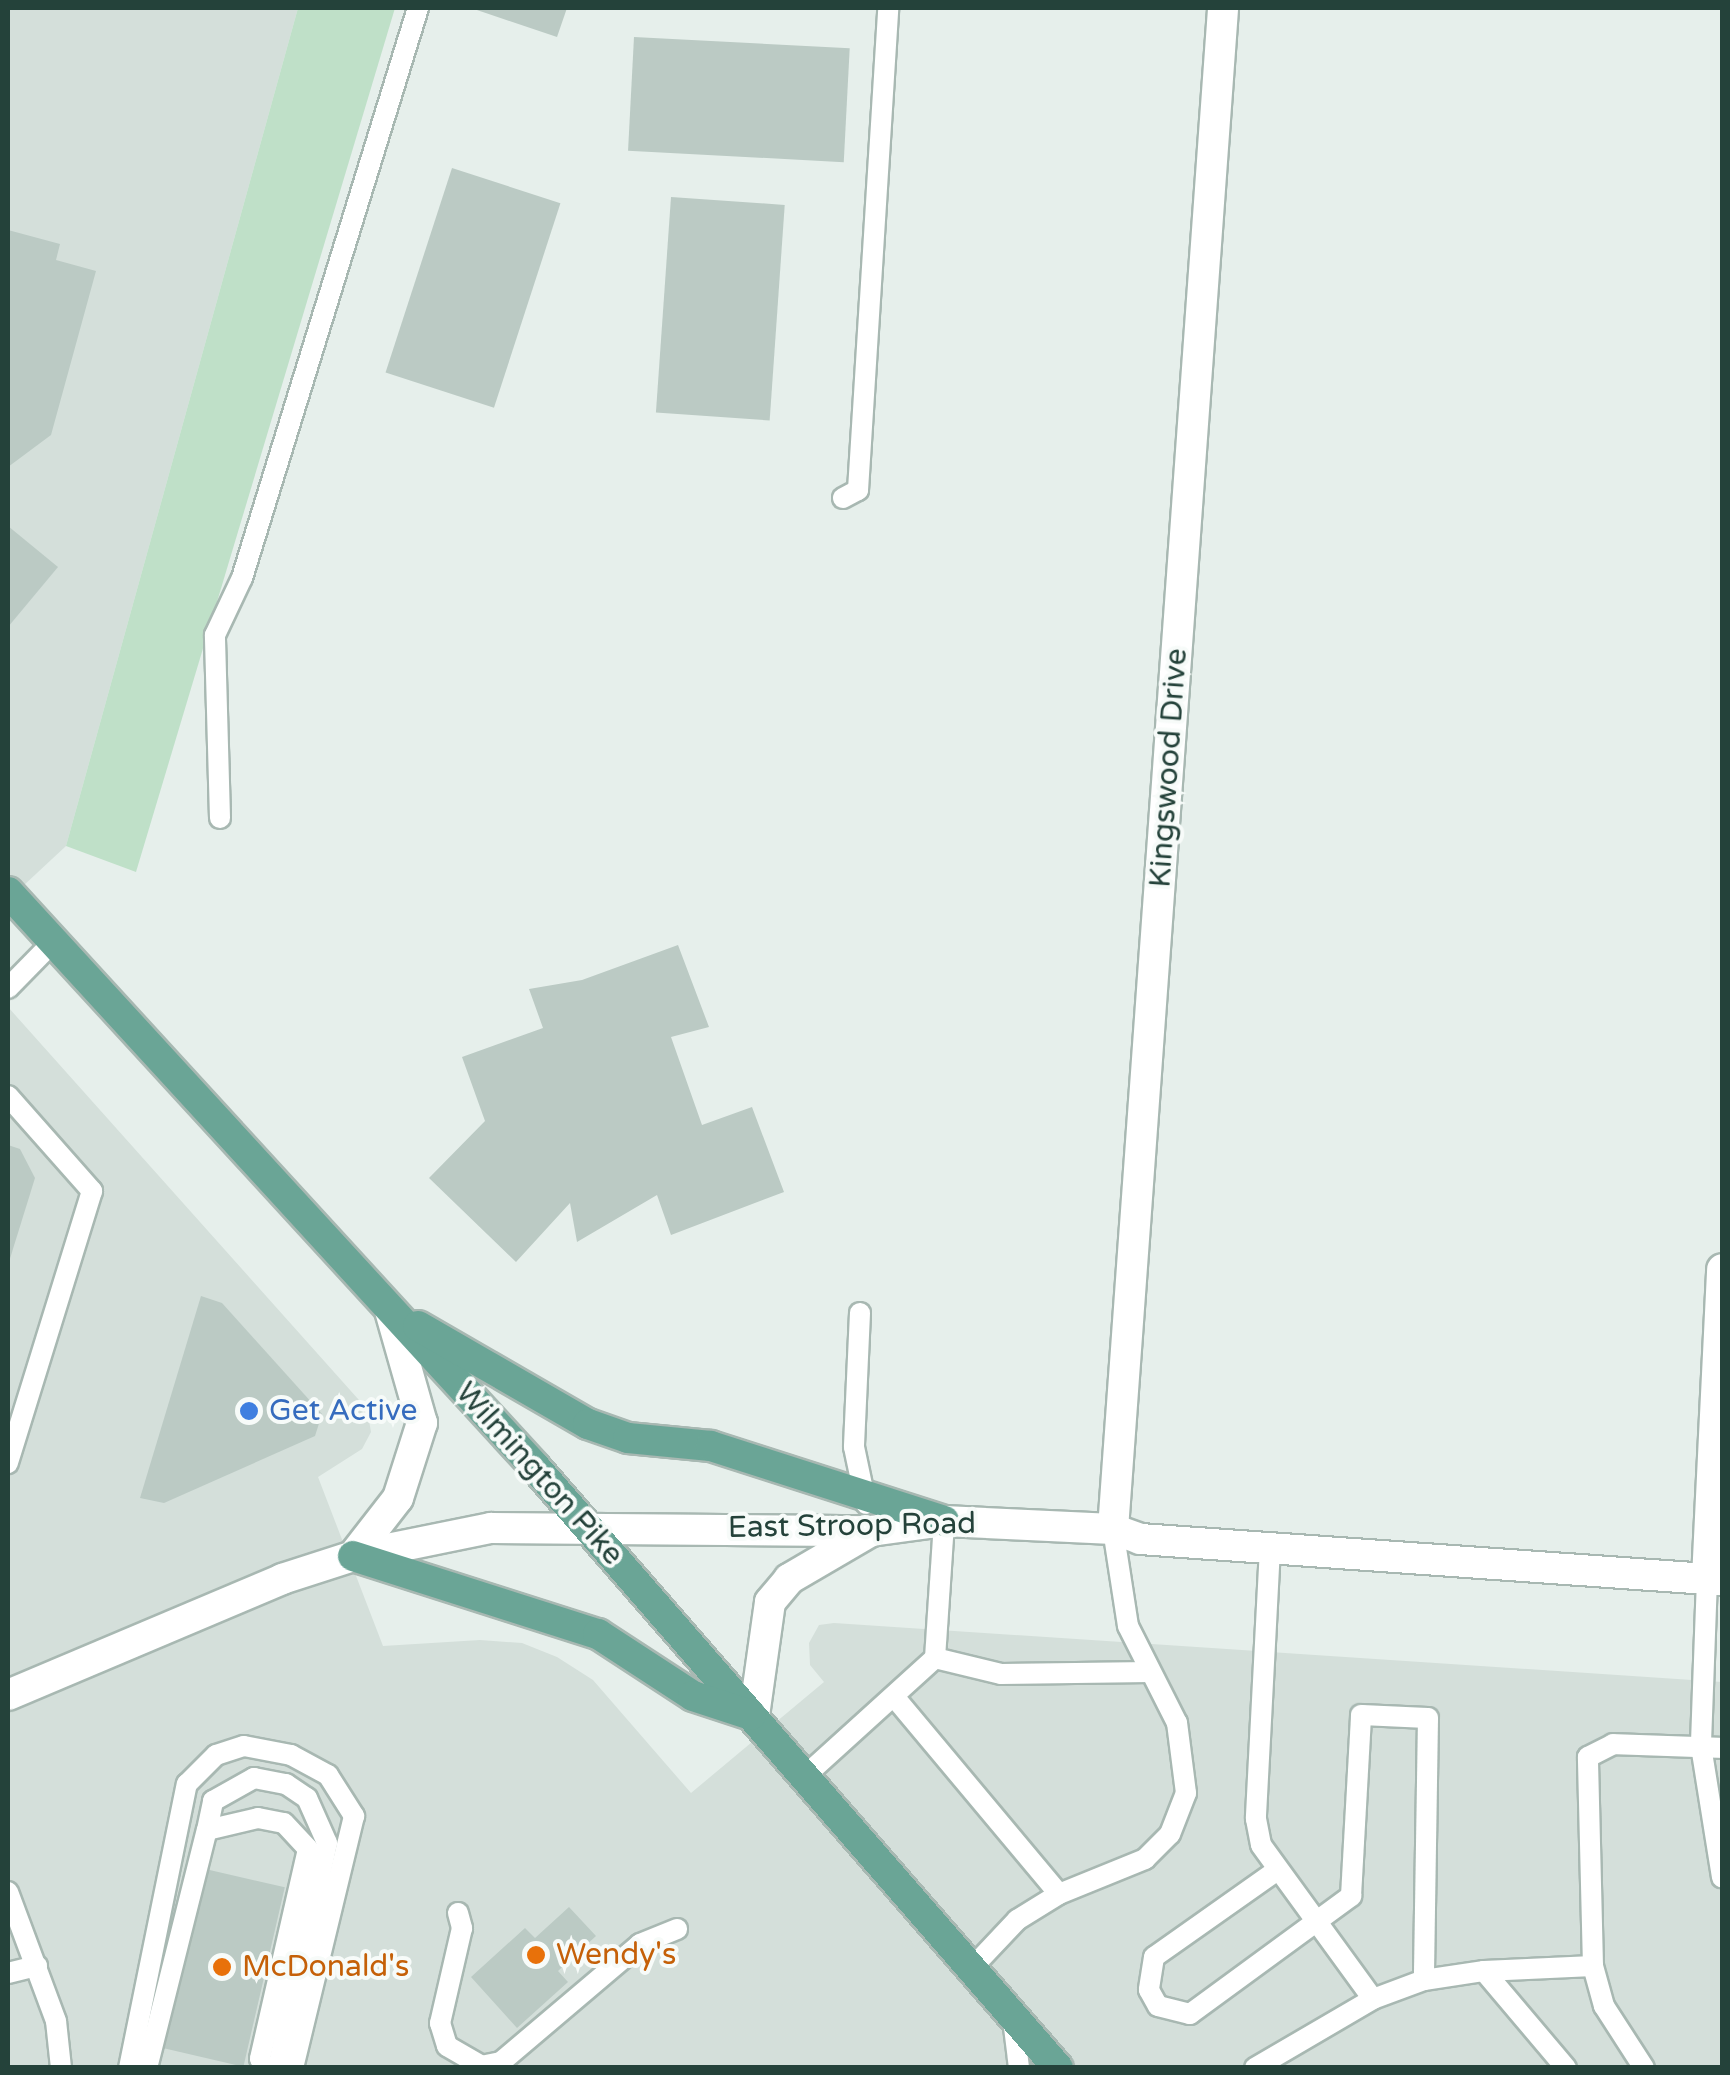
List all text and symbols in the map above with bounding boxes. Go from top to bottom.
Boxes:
street label: Kingswood Drive [1143,647,1195,889]
street label: Wilmington Pike [448,1375,630,1573]
place label: Get Active [269,1393,418,1429]
marker: Get Active [238,1400,260,1422]
street label: East Stroop Road [728,1506,976,1546]
place label: Wendy's [556,1937,676,1973]
marker: Wendy's [525,1944,547,1966]
place label: McDonald's [242,1949,409,1985]
marker: McDonald's [211,1956,233,1978]

